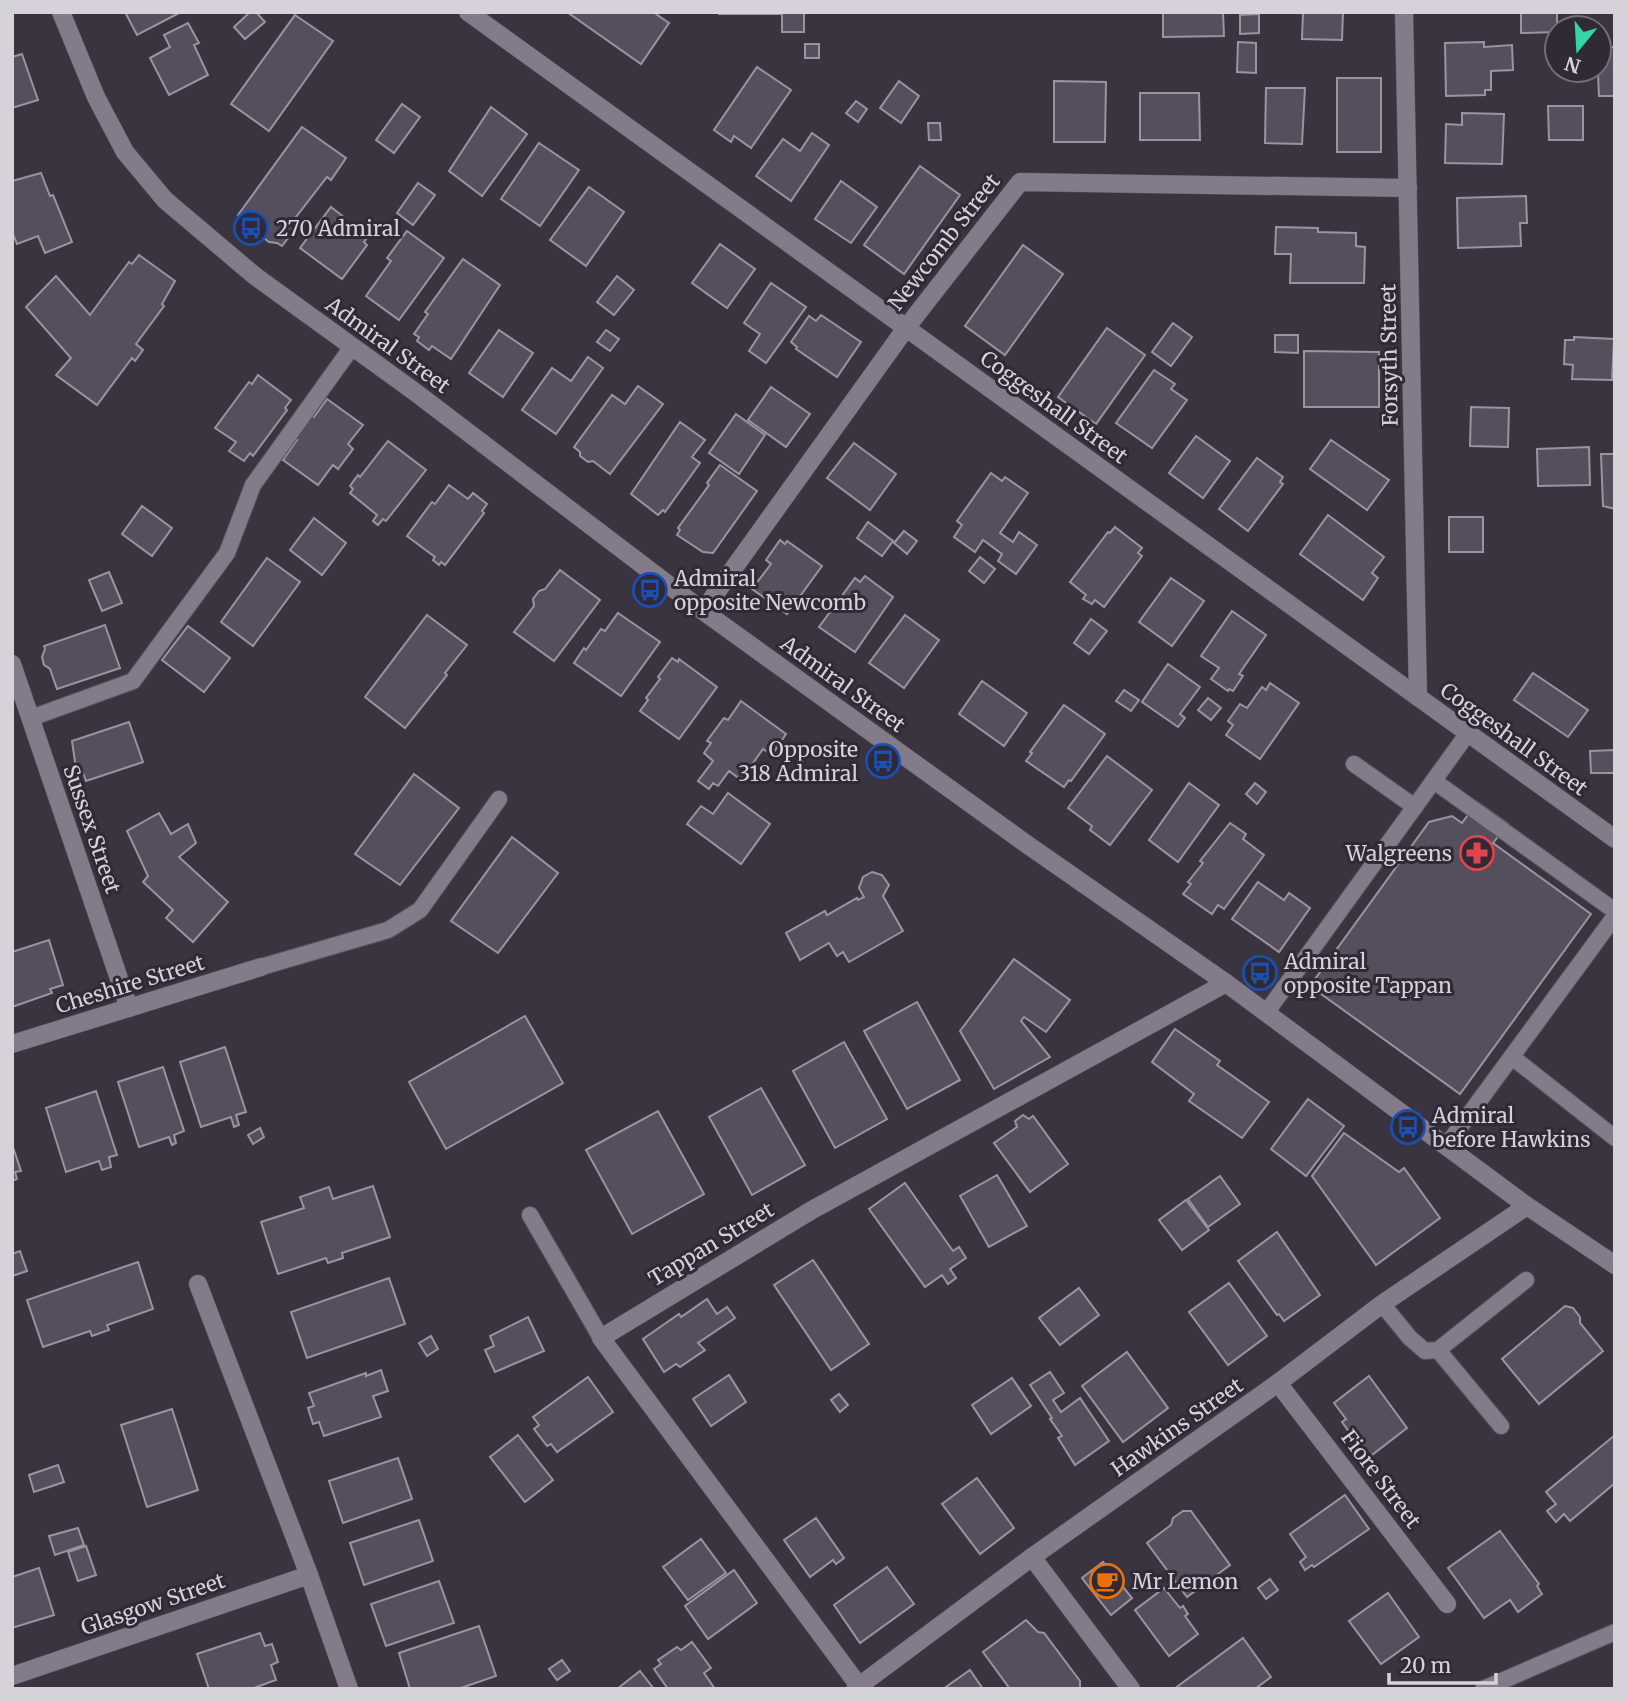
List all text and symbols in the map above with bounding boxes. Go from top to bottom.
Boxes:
north arrow [1543,14,1613,84]
text: N [1562,51,1584,79]
street label: Newcomb Street [882,168,1006,316]
bus stop icon: 270 Admiral [232,209,270,247]
place label: 270 Admiral [276,215,400,242]
street label: Forsyth Street [1374,283,1404,427]
street label: Admiral Street [320,290,456,399]
street label: Coggeshall Street [975,344,1133,470]
place label: Admiral opposite Newcomb [673,565,866,616]
bus stop icon: Admiral opposite Newcomb [631,571,669,609]
street label: Admiral Street [775,629,911,738]
street label: Coggeshall Street [1435,676,1593,802]
place label: Opposite 318 Admiral [738,736,858,787]
bus stop icon: Opposite 318 Admiral [864,742,902,780]
street label: Sussex Street [57,761,127,897]
pharmacy icon: Walgreens [1458,834,1496,872]
place label: Walgreens [1345,840,1452,867]
place label: Admiral opposite Tappan [1283,948,1452,999]
street label: Cheshire Street [52,949,208,1019]
bus stop icon: Admiral opposite Tappan [1241,954,1279,992]
place label: Admiral before Hawkins [1431,1102,1591,1153]
bus stop icon: Admiral before Hawkins [1389,1108,1427,1146]
street label: Tappan Street [643,1196,779,1292]
street label: Hawkins Street [1106,1372,1248,1482]
street label: Fiore Street [1335,1424,1427,1534]
cafe icon: Mr Lemon [1088,1562,1126,1600]
street label: Glasgow Street [77,1567,229,1641]
place label: Mr Lemon [1132,1568,1238,1595]
scale bar [1389,1642,1496,1686]
text: 20 m [1400,1652,1452,1679]

